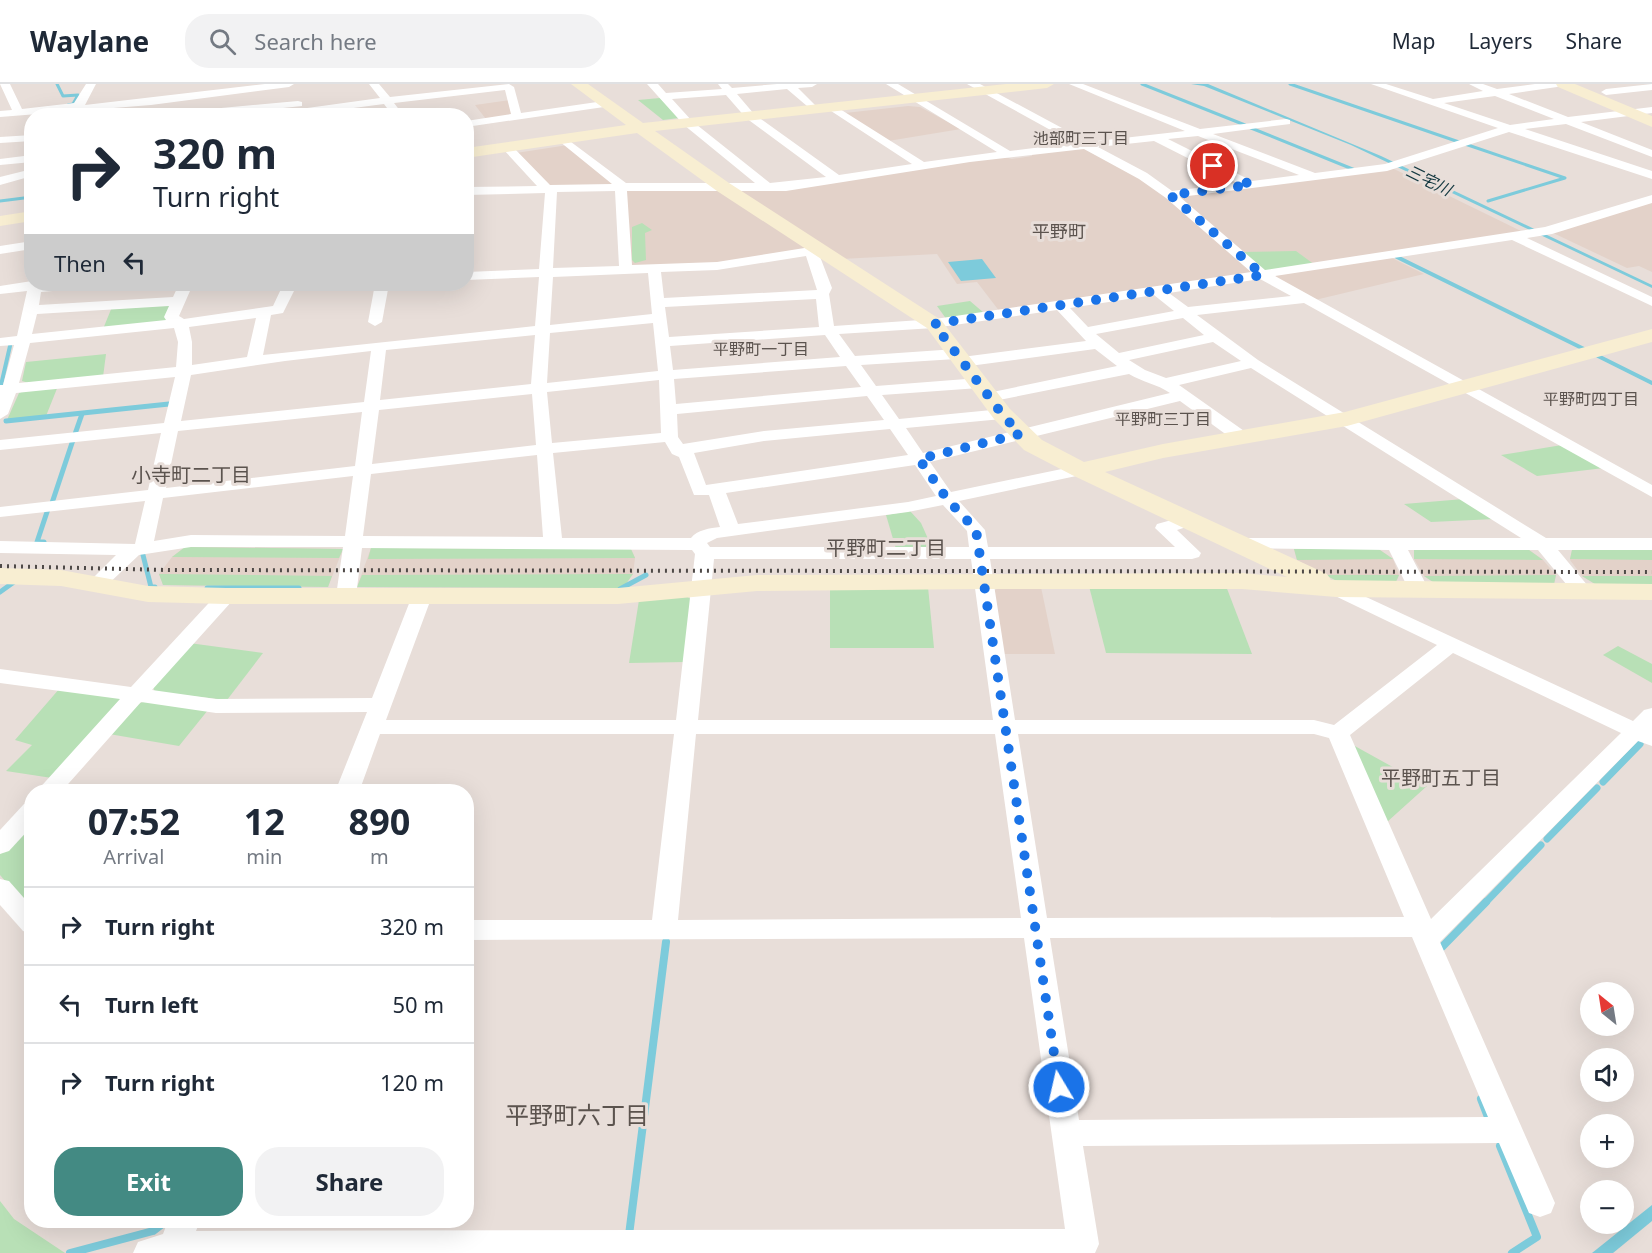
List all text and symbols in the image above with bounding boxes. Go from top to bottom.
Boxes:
search box [185,14,605,68]
text: Waylane [30,22,149,60]
icon: search [206,25,239,58]
text: Search here [254,26,377,56]
text: Map [1392,27,1436,55]
text: Layers [1469,27,1533,55]
text: Share [1566,27,1622,55]
text: 320 m [153,124,277,181]
district label: 池部町三丁目 [1033,127,1129,149]
icon: right [54,132,132,210]
pin [1187,140,1238,191]
icon: arrive [1196,149,1229,182]
water label: 三宅川 [1403,160,1457,201]
text: Turn right [153,178,279,215]
district label: 平野町 [1032,219,1086,243]
icon: left [118,246,151,279]
text: Then [54,248,106,278]
district label: 平野町一丁目 [713,338,809,360]
district label: 平野町四丁目 [1543,388,1639,410]
district label: 平野町三丁目 [1115,408,1211,430]
district label: 小寺町二丁目 [131,461,251,488]
district label: 平野町二丁目 [826,534,946,561]
district label: 平野町五丁目 [1381,764,1501,791]
text: 07:52 [88,797,180,846]
text: 12 [244,797,285,846]
text: 890 [349,797,410,846]
text: Arrival [103,843,164,870]
text: min [246,843,282,870]
text: m [370,843,389,870]
icon: right [54,910,87,943]
text: Turn right [105,911,215,941]
text: 320 m [380,911,444,941]
north arrow [1580,982,1634,1036]
map controls [1580,982,1634,1234]
icon: left [54,988,87,1021]
text: Turn left [105,989,199,1019]
text: 50 m [393,989,444,1019]
button: sound [1580,1048,1634,1102]
position arrow [1027,1055,1091,1119]
icon: right [54,1066,87,1099]
text: Turn right [105,1067,215,1097]
text: 120 m [380,1067,444,1097]
district label: 平野町六丁目 [505,1098,649,1131]
button: + [1580,1114,1634,1168]
button: Exit [54,1147,243,1216]
button: Share [255,1147,444,1216]
button: − [1580,1180,1634,1234]

